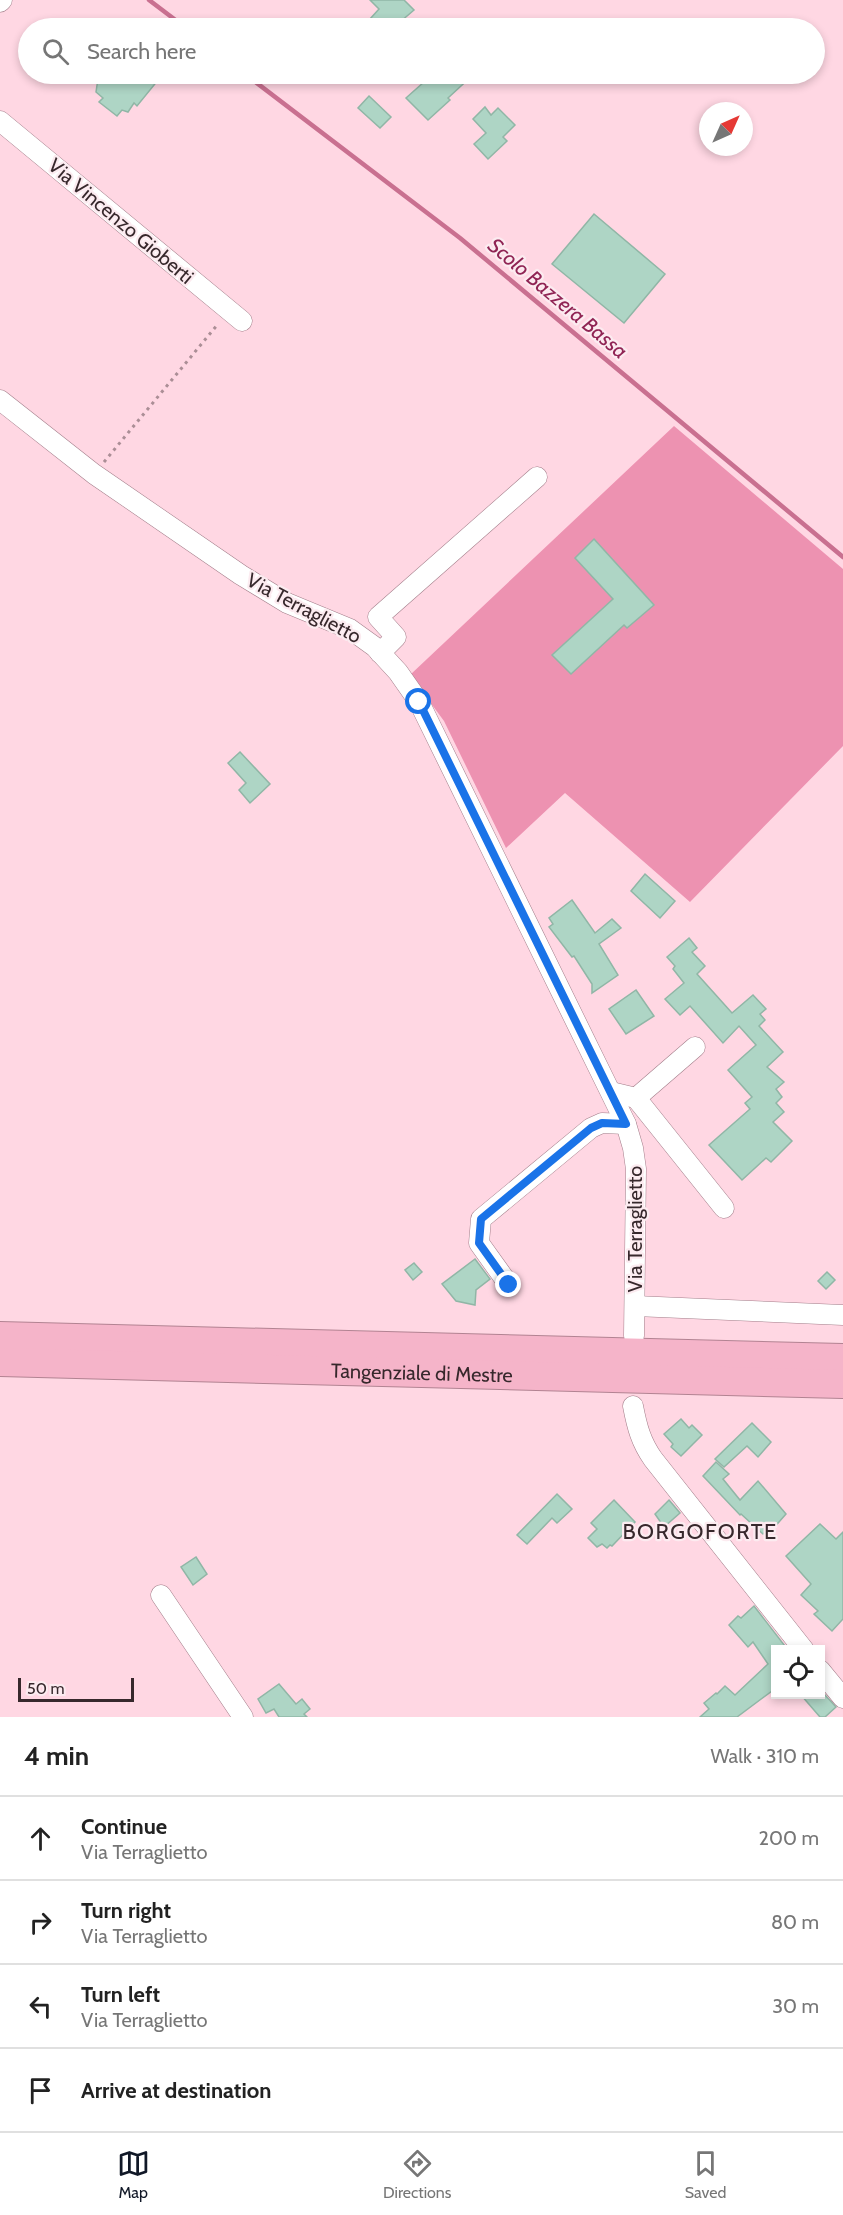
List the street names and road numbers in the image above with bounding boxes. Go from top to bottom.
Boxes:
street label: Via Vincenzo Gioberti [44,153,198,289]
street label: Via Terraglietto [243,568,365,648]
street label: Via Terraglietto [623,1166,647,1292]
street label: Tangenziale di Mestre [331,1359,513,1387]

